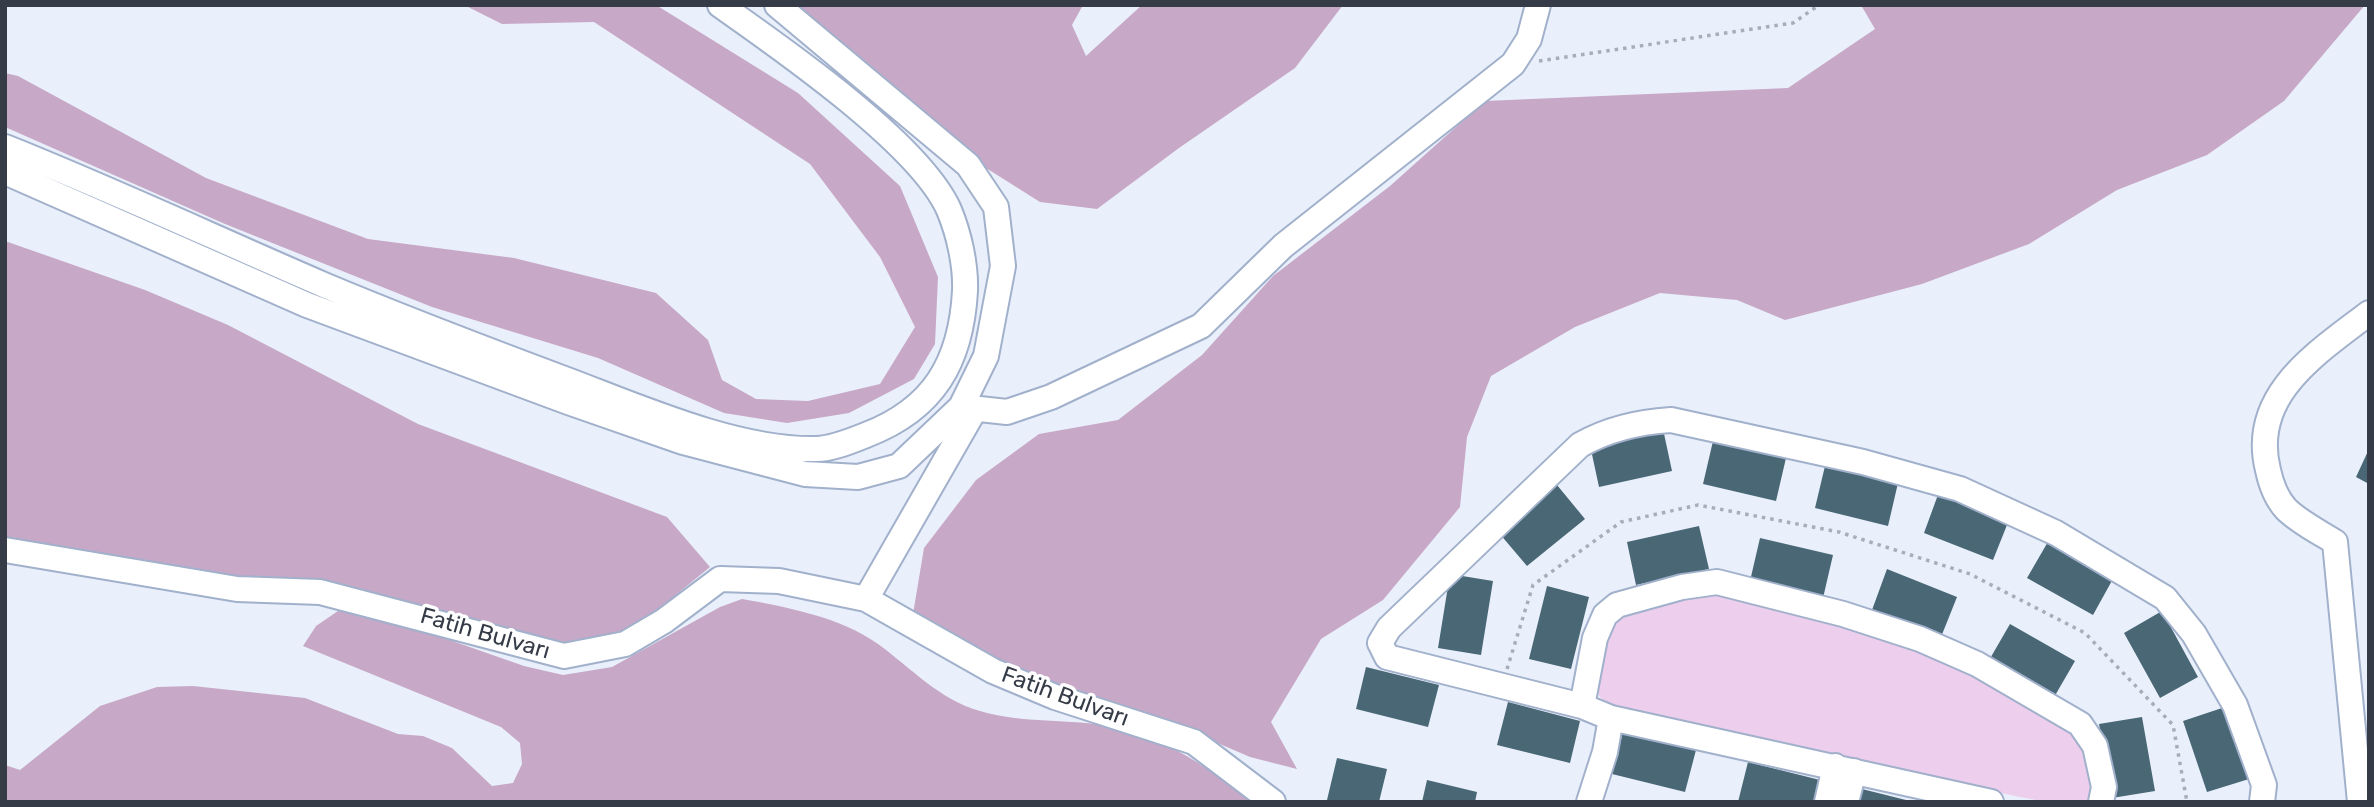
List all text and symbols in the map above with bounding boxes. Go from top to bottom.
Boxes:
street label: Fatih Bulvarı [417,602,553,666]
street label: Fatih Bulvarı [997,661,1133,733]

